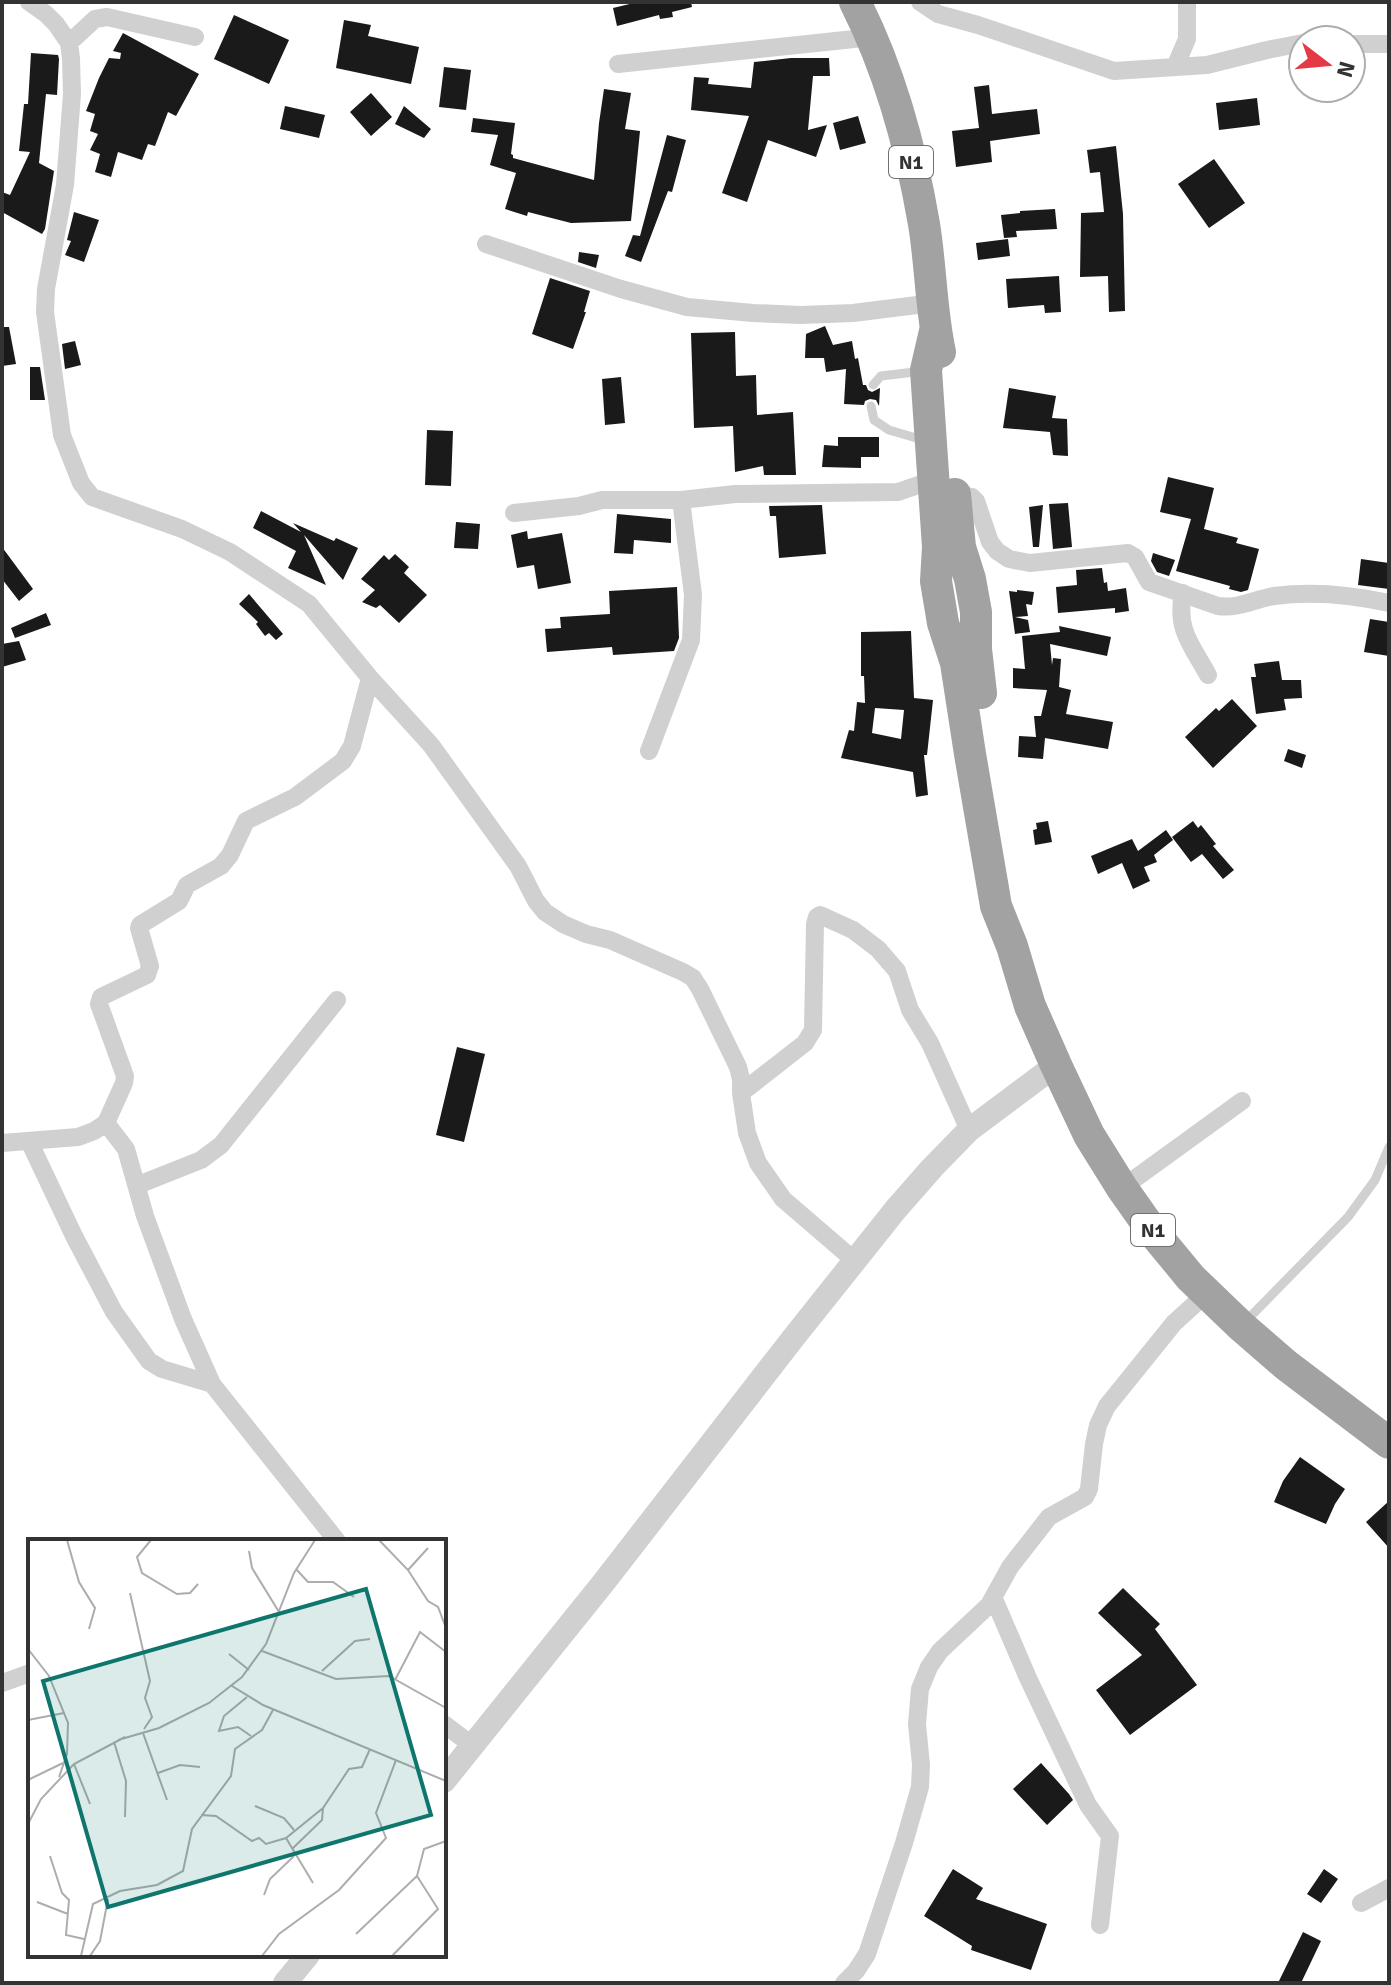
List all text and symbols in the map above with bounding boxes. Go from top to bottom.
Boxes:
north arrow [1287,24,1367,104]
text: N [1331,58,1361,80]
road number: N1 [889,146,933,178]
road number: N1 [1131,1214,1175,1246]
inset map [28,1539,446,1957]

